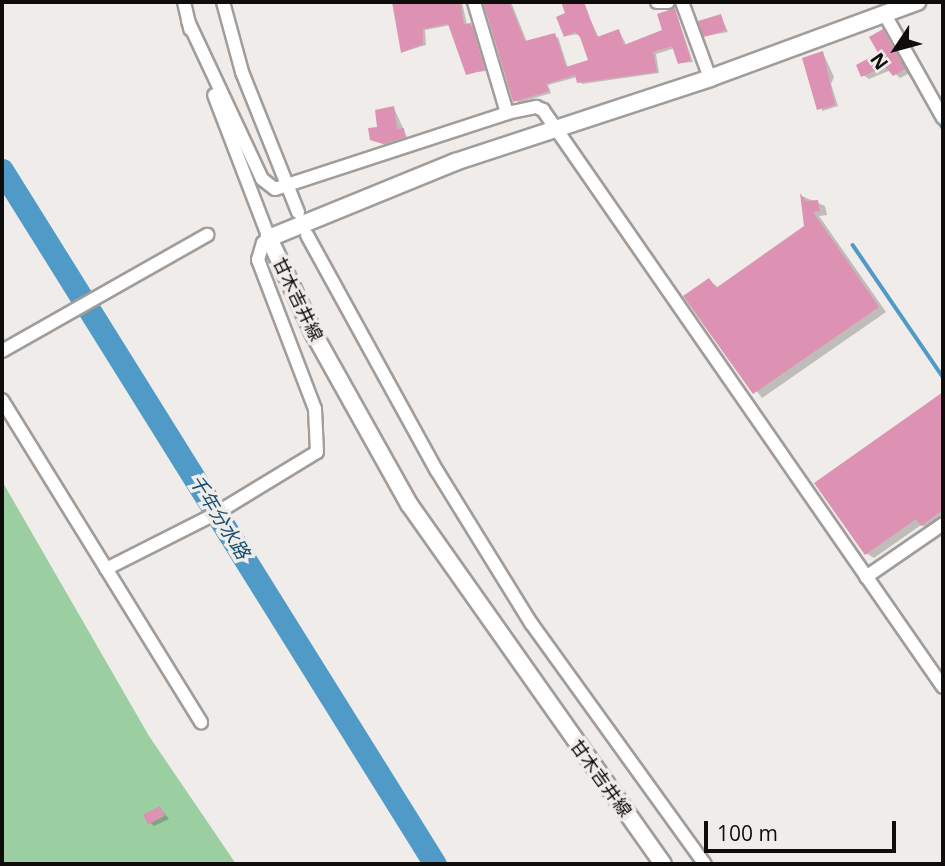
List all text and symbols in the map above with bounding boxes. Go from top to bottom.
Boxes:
north arrow [861,14,931,84]
text: N [864,47,894,75]
street label: 甘木吉井線 [269,254,327,344]
water label: 千年分水路 [184,471,254,563]
street label: 甘木吉井線 [566,735,636,821]
scale bar [707,806,900,850]
text: 100 m [717,819,778,847]

